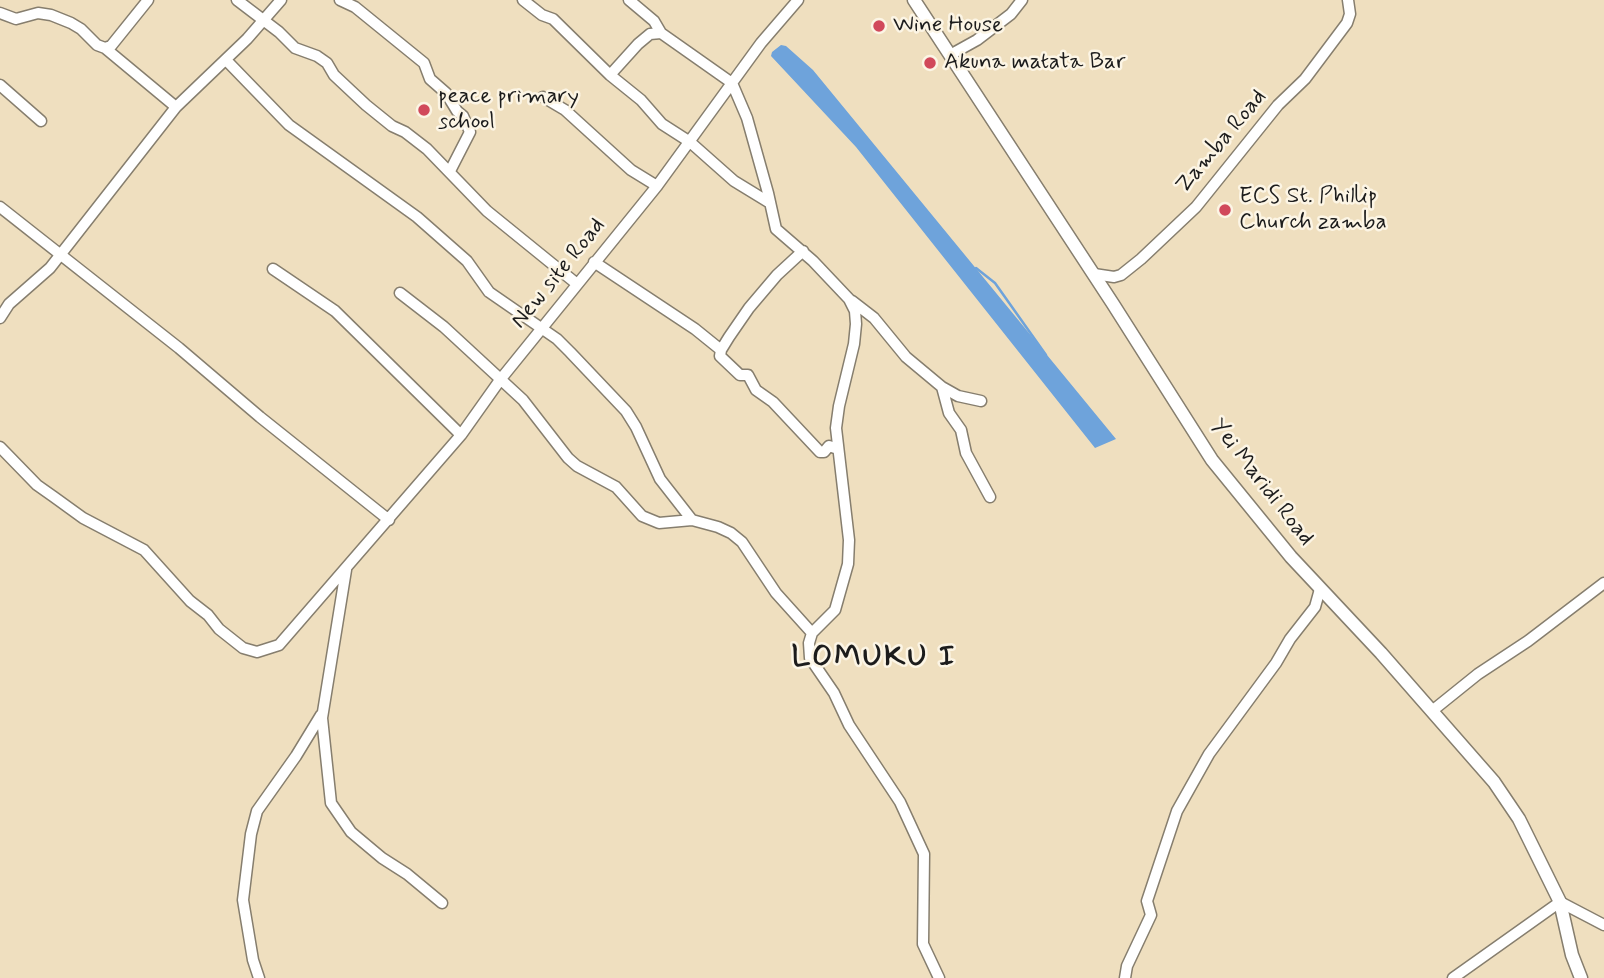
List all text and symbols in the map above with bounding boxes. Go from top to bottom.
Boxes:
place label: Wine House [893,12,1003,40]
marker: Wine House [871,18,887,34]
place label: Akuna matata Bar [944,49,1125,77]
marker: Akuna matata Bar [922,55,938,71]
place label: peace primary school [438,83,579,137]
street label: Zamba Road [1171,84,1273,200]
marker: peace primary school [416,102,432,118]
place label: ECS St. Phillip Church zamba [1239,183,1387,237]
marker: ECS St. Phillip Church zamba [1217,202,1233,218]
street label: New site Road [506,213,612,335]
street label: Yei Maridi Road [1203,414,1319,552]
district label: LOMUKU I [794,641,954,677]

